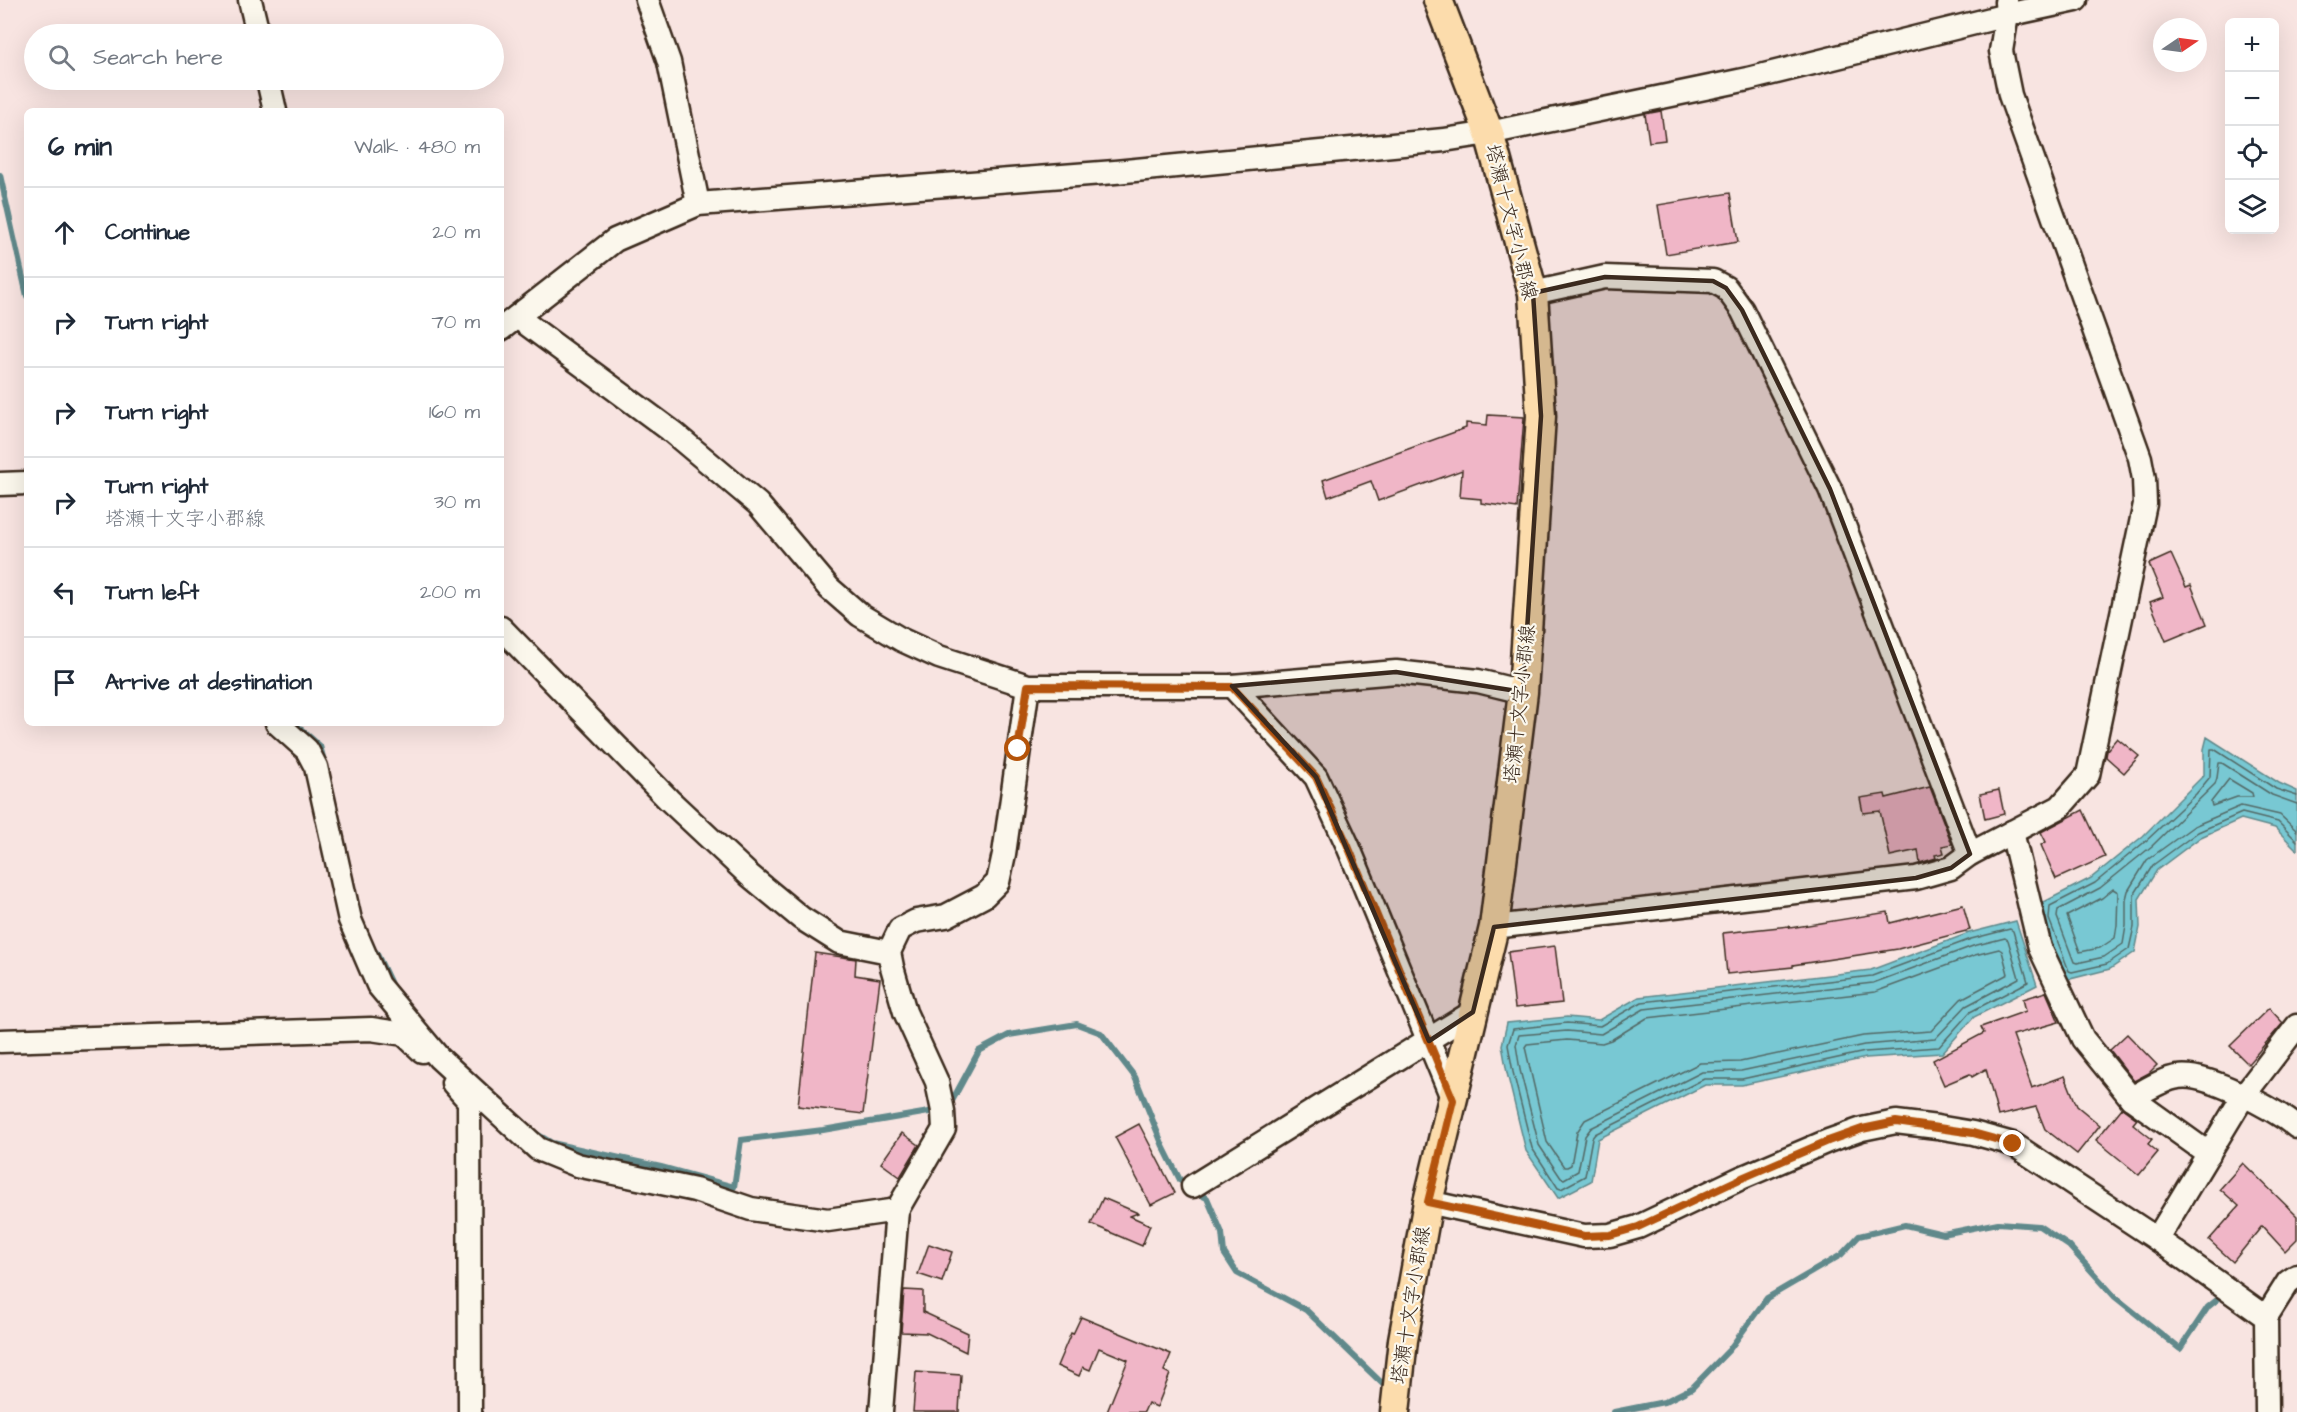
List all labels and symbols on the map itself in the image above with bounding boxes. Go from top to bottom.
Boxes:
north arrow [2153,18,2207,72]
street label: 塔瀬十文字小郡線 [1478,141,1544,303]
street label: 塔瀬十文字小郡線 [1498,623,1542,785]
route start [1004,735,1030,761]
route end [1999,1130,2025,1156]
street label: 塔瀬十文字小郡線 [1385,1224,1437,1386]

